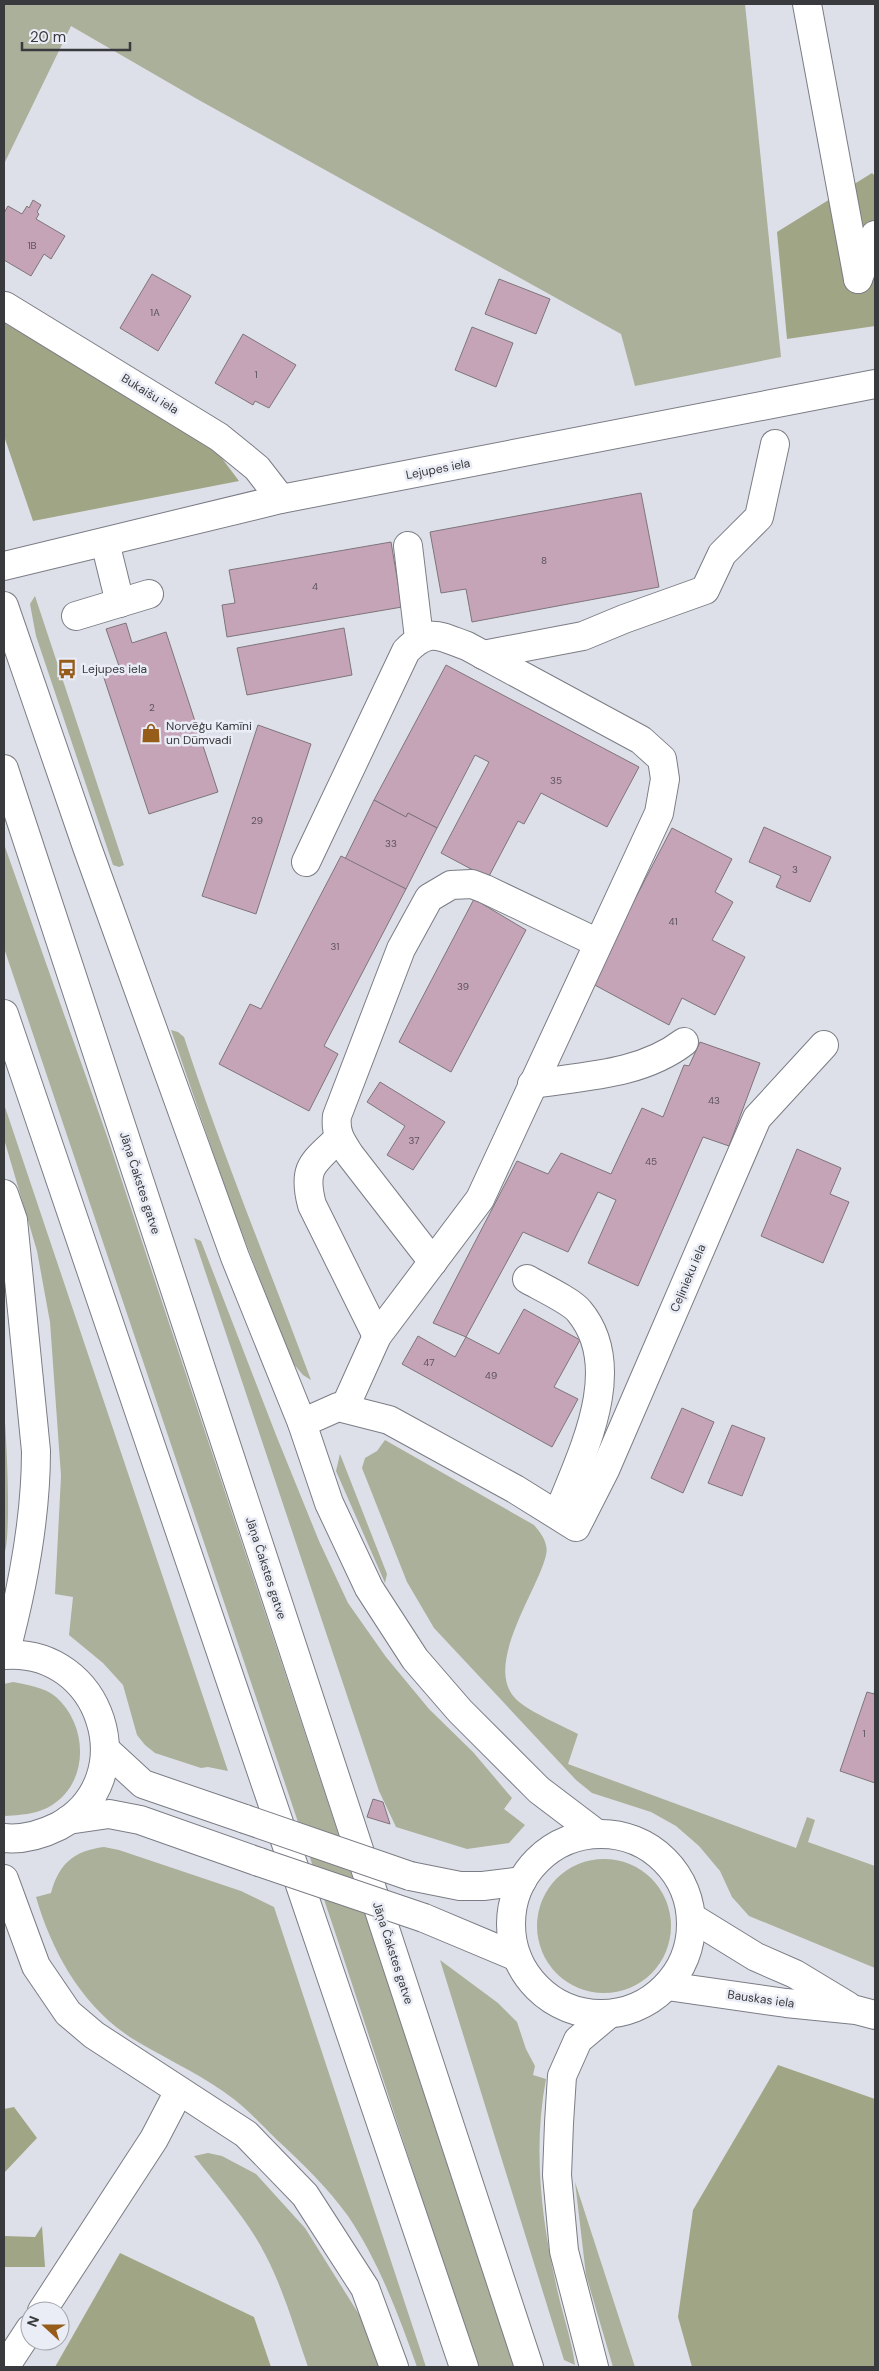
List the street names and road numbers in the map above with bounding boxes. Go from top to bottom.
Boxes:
street label: Bukaišu iela [118,370,182,418]
street label: Lejupes iela [405,455,471,483]
street label: Jāņa Čakstes gatve [116,1130,164,1236]
street label: Ceļinieku iela [666,1241,710,1315]
street label: Jāņa Čakstes gatve [242,1515,290,1621]
street label: Jāņa Čakstes gatve [369,1900,417,2006]
street label: Bauskas iela [727,1986,795,2012]

